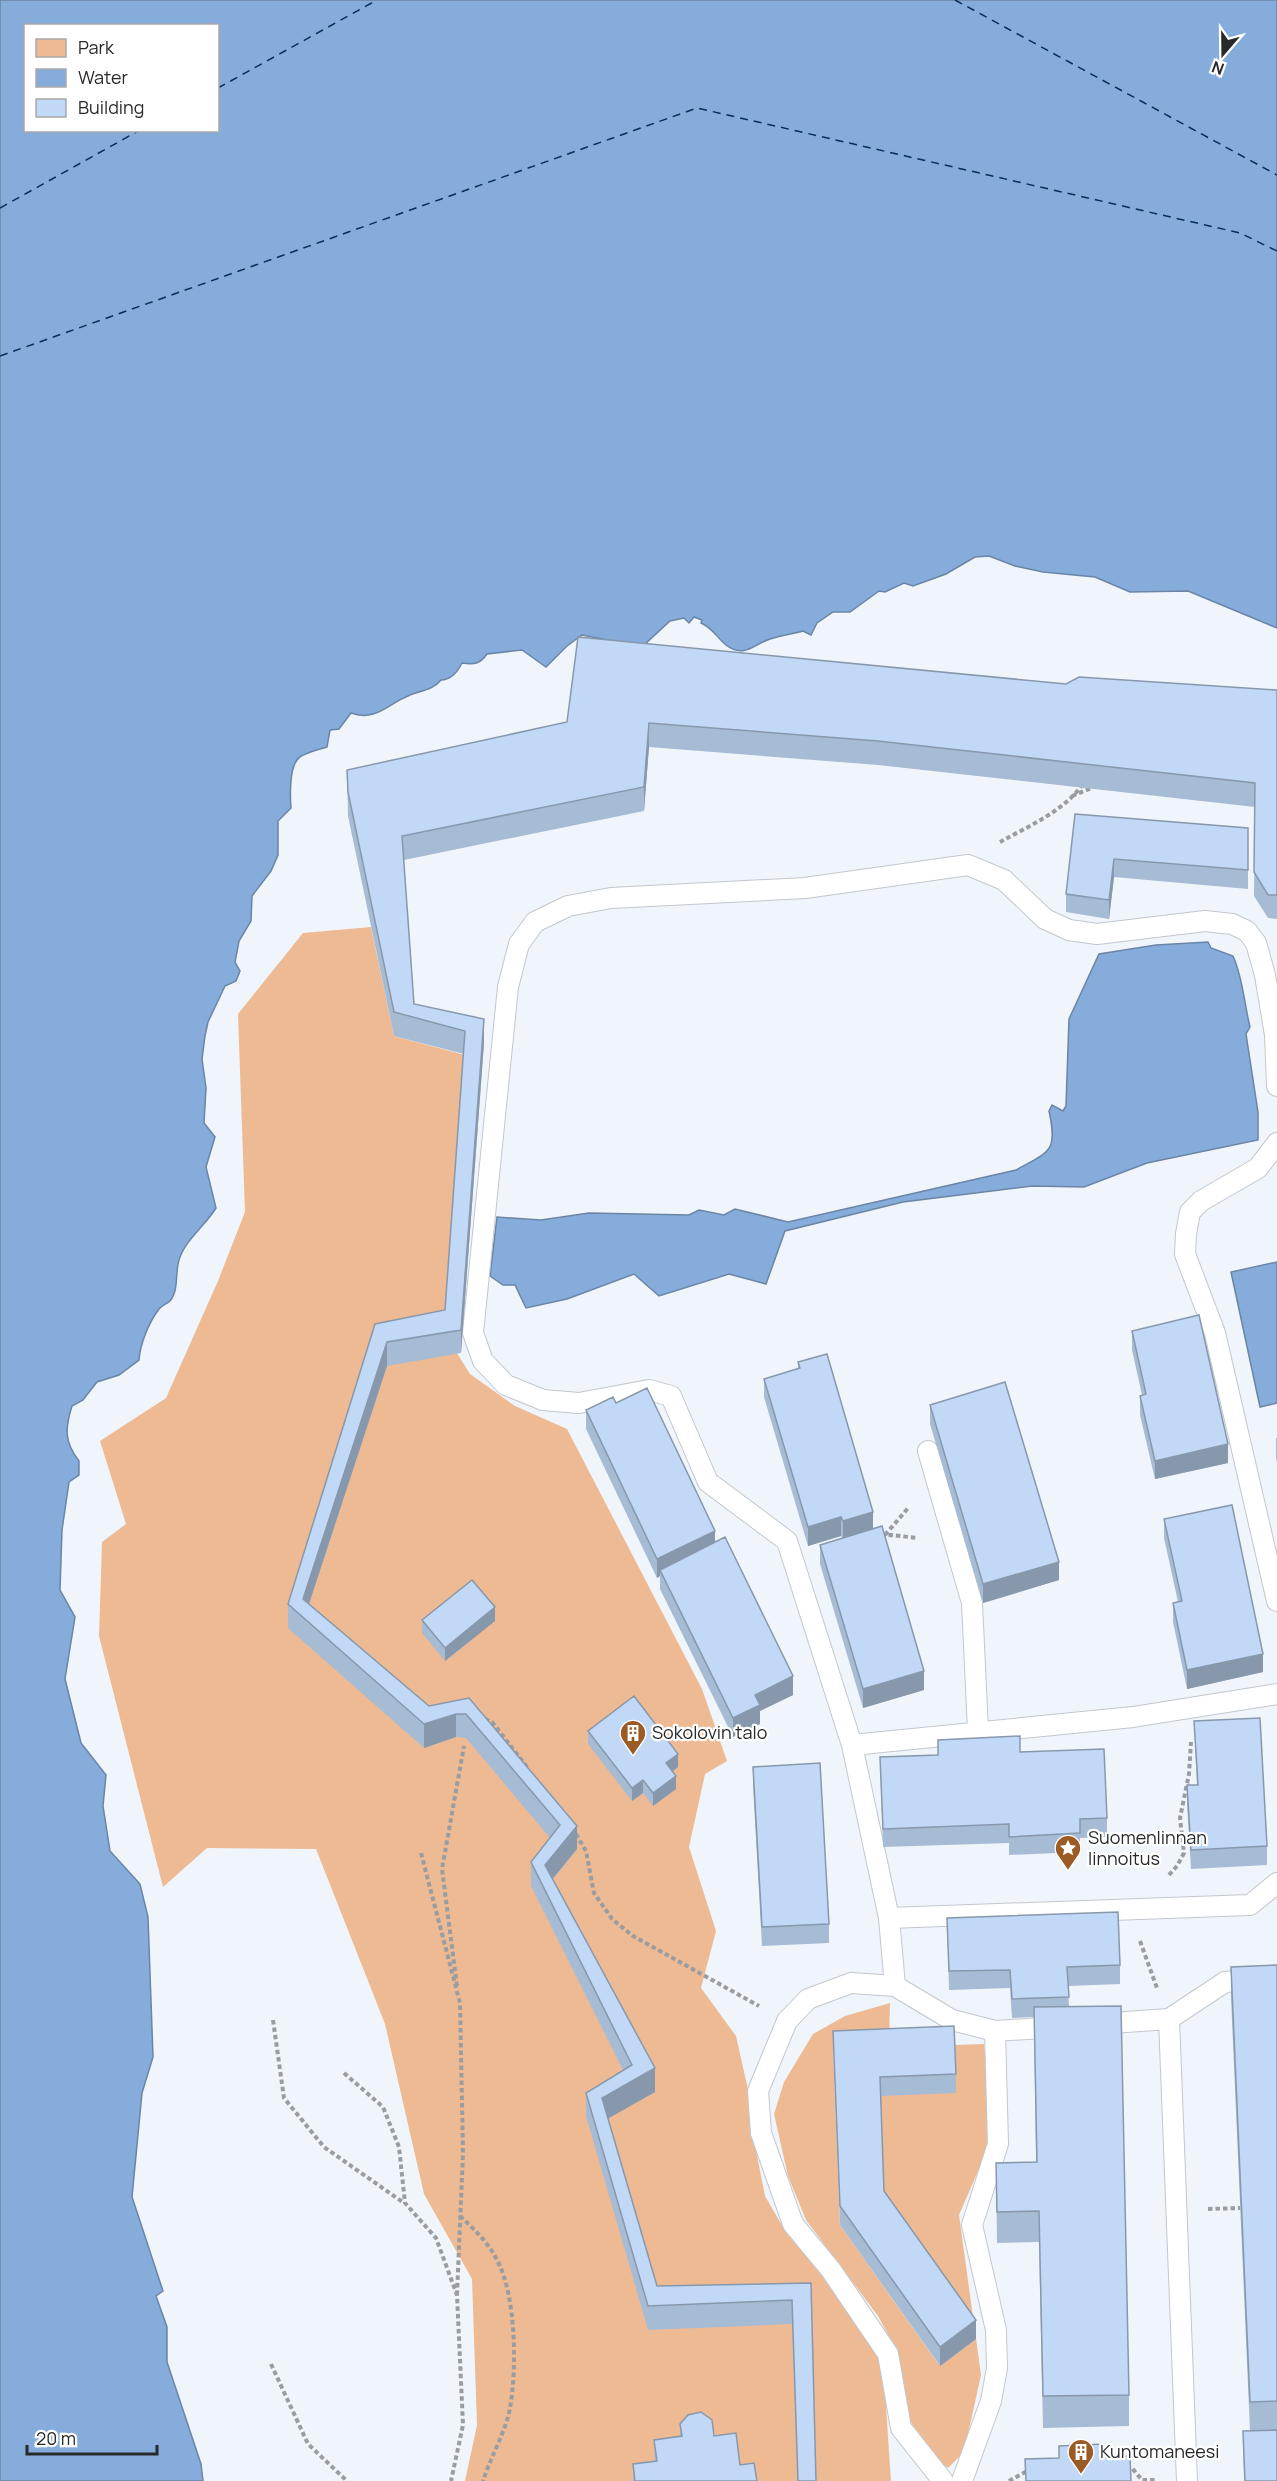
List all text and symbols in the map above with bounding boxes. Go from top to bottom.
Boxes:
legend [24,24,219,132]
north arrow [1193,24,1253,84]
text: Park [78,35,115,59]
text: N [1209,56,1227,80]
text: Water [78,65,128,89]
text: Building [78,95,144,119]
building icon: Sokolovin talo [618,1718,648,1756]
place label: Sokolovin talo [652,1720,767,1744]
place label: Suomenlinnan linnoitus [1088,1825,1207,1870]
place icon: Suomenlinnan linnoitus [1053,1833,1083,1871]
scale bar [27,2418,158,2456]
text: 20 m [36,2426,76,2450]
building icon: Kuntomaneesi [1066,2437,1096,2475]
place label: Kuntomaneesi [1100,2439,1220,2463]

